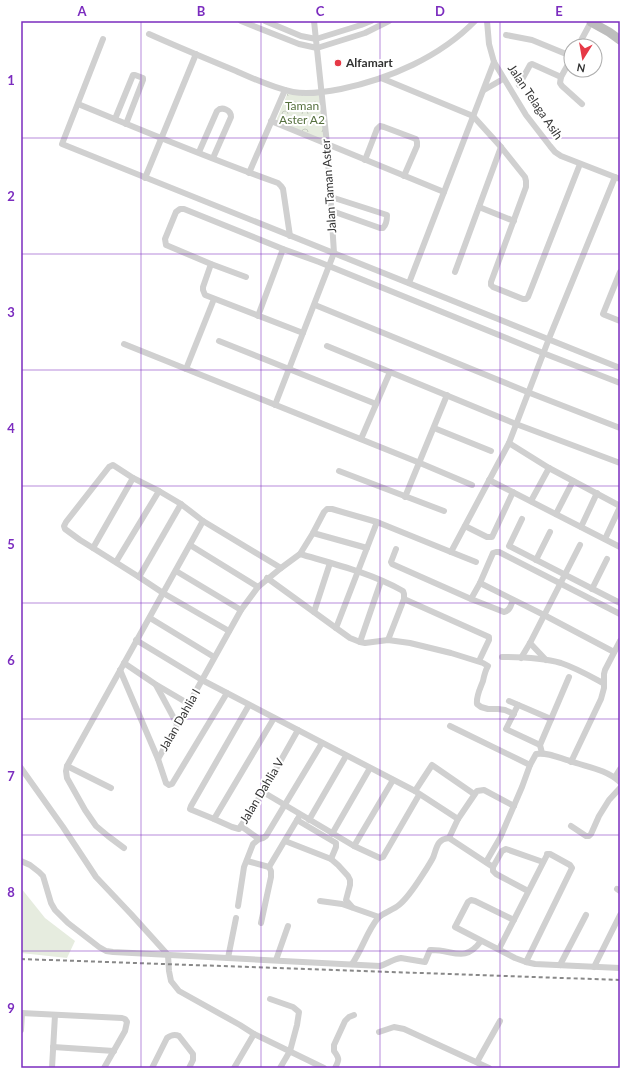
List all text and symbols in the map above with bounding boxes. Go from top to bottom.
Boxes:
text: A [76,3,87,19]
text: B [197,3,206,19]
text: C [316,3,325,19]
text: D [435,3,445,19]
text: E [555,3,563,19]
north arrow [563,38,603,78]
place label: Alfamart [345,55,393,70]
marker: Alfamart [333,58,343,68]
street label: Jalan Telaga Asih [505,61,566,142]
text: N [576,61,586,75]
text: 1 [7,72,15,88]
park label: Taman Aster A2 [279,98,325,127]
street label: Jalan Taman Aster [318,138,339,234]
text: 2 [7,188,15,204]
text: 3 [7,304,15,320]
text: 4 [7,420,15,436]
text: 5 [7,536,15,552]
text: 6 [7,652,15,668]
street label: Jalan Dahlia I [156,686,203,753]
street label: Jalan Dahlia V [236,755,287,826]
text: 7 [7,768,15,784]
text: 8 [7,884,15,900]
text: 9 [7,1000,15,1016]

